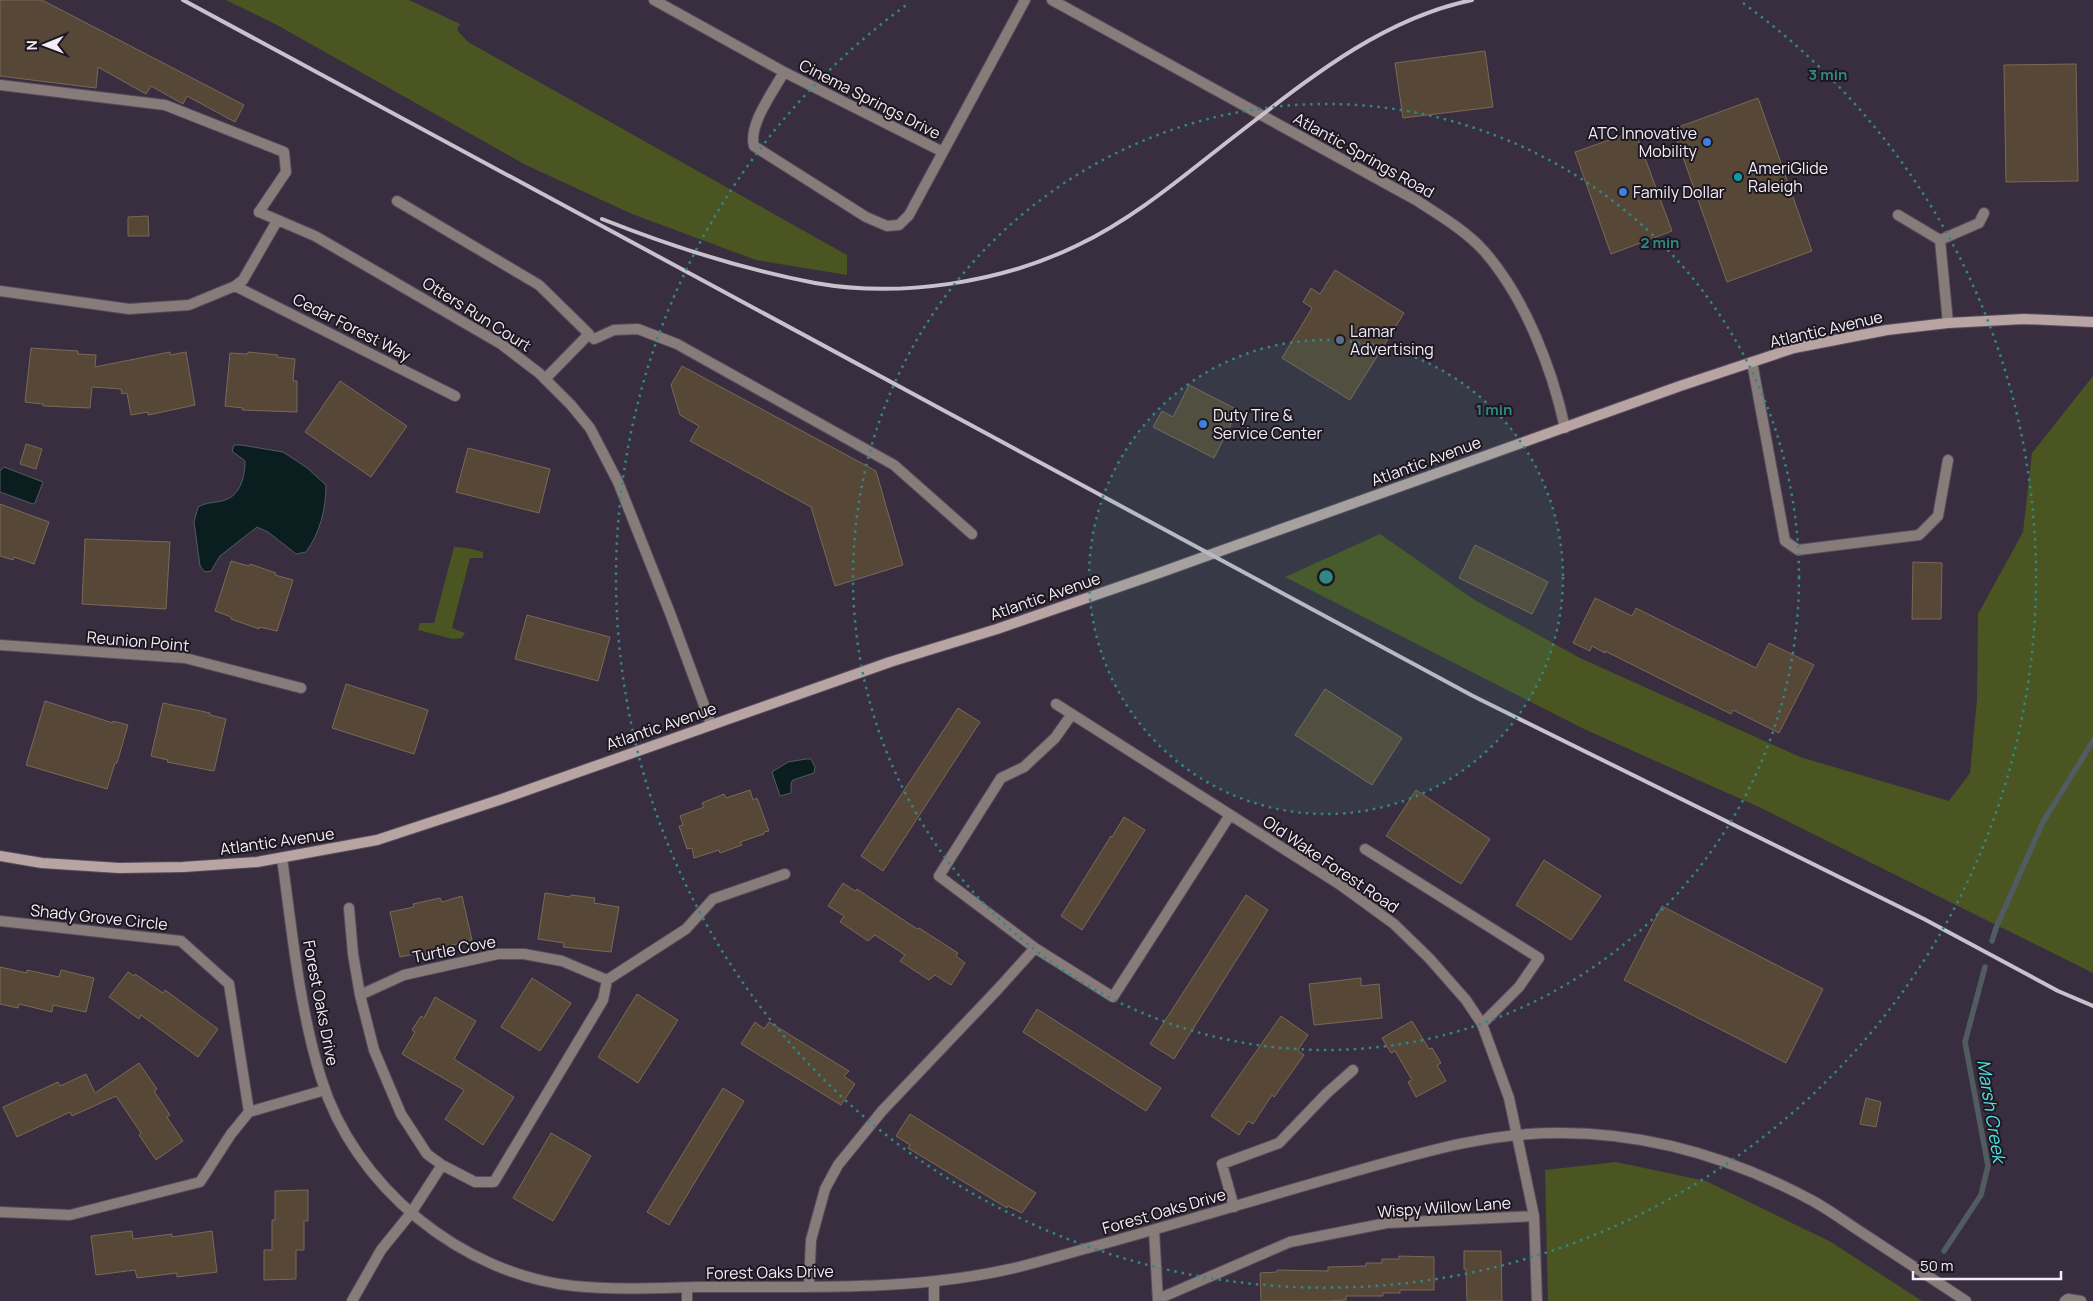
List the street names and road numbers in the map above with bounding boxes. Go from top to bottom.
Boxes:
street label: Cinema Springs Drive [795,54,945,144]
street label: Atlantic Springs Road [1290,107,1438,203]
street label: Otters Run Court [418,272,536,356]
street label: Cedar Forest Way [289,288,415,366]
street label: Atlantic Avenue [1767,305,1885,353]
street label: Atlantic Avenue [1368,431,1484,491]
street label: Atlantic Avenue [987,567,1103,625]
street label: Reunion Point [86,626,190,656]
street label: Atlantic Avenue [603,697,719,755]
street label: Old Wake Forest Road [1259,810,1403,918]
street label: Atlantic Avenue [218,822,336,860]
street label: Shady Grove Circle [29,899,169,935]
street label: Turtle Cove [410,930,498,968]
street label: Forest Oaks Drive [298,938,344,1068]
street label: Forest Oaks Drive [1100,1183,1228,1239]
street label: Wispy Willow Lane [1376,1191,1512,1223]
street label: Forest Oaks Drive [706,1260,834,1284]

